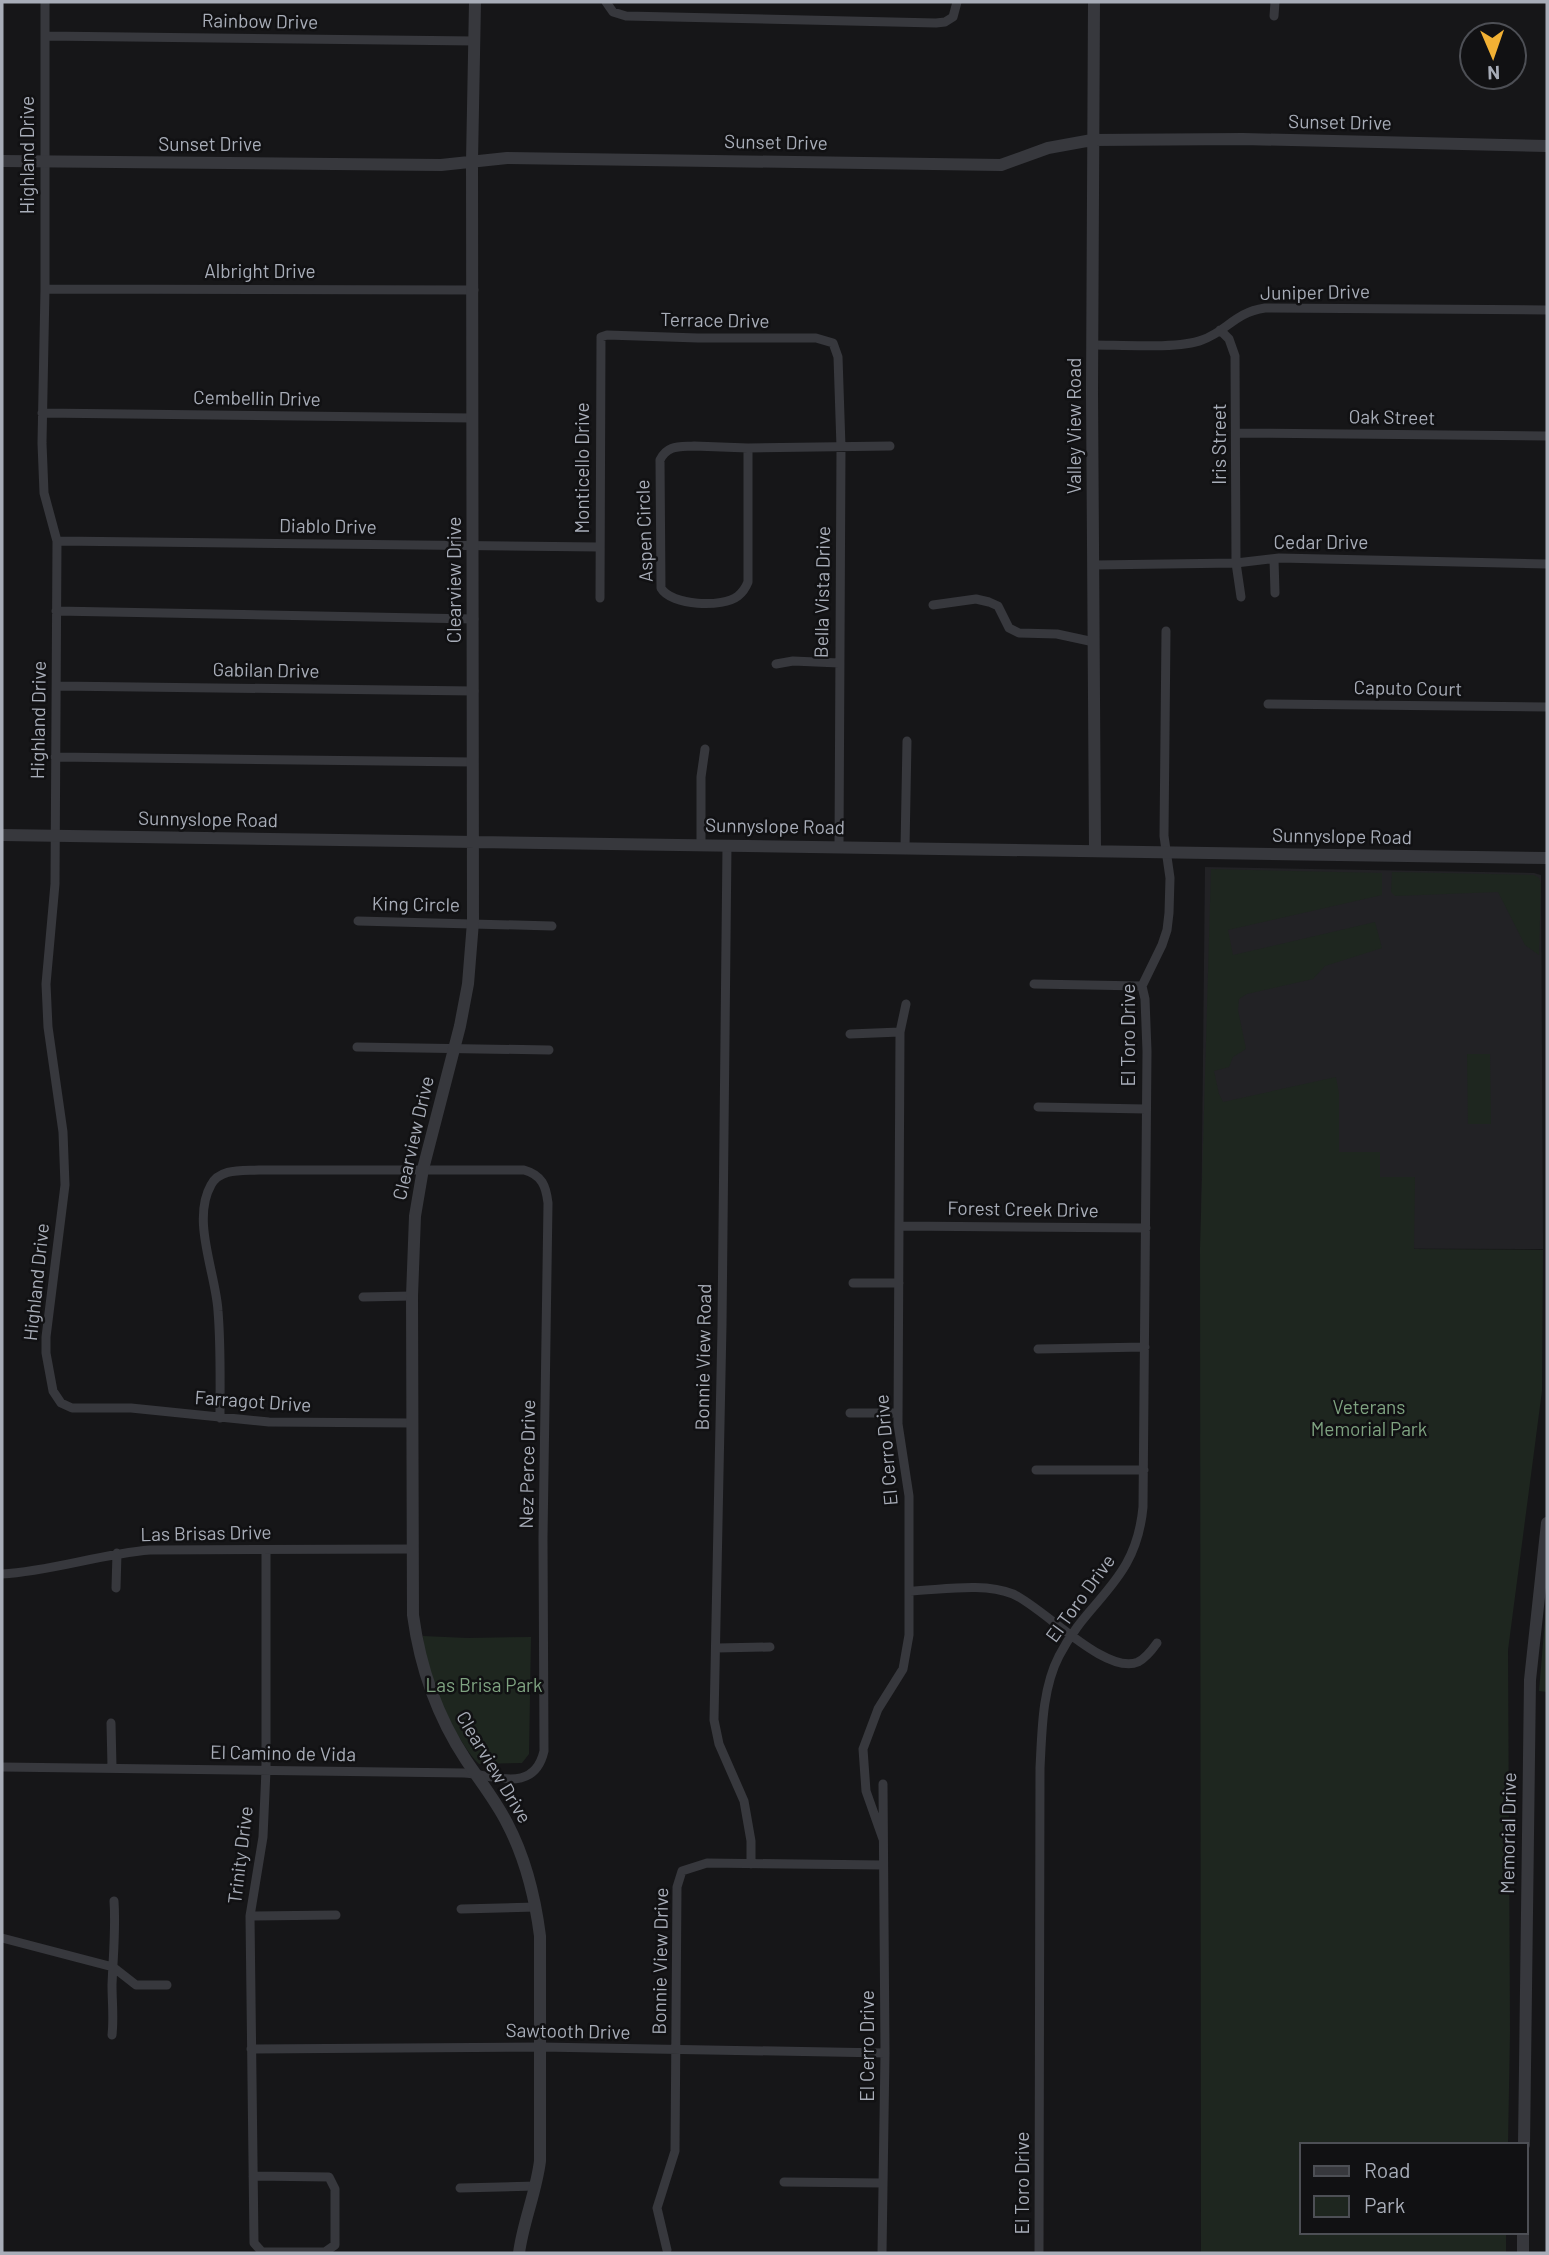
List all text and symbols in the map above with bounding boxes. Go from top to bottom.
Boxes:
street label: Rainbow Drive [202,8,318,33]
north arrow [1458,21,1528,91]
text: N [1487,62,1500,85]
street label: Highland Drive [15,96,38,214]
street label: Sunset Drive [1288,109,1392,134]
street label: Sunset Drive [724,129,828,154]
street label: Sunset Drive [158,132,262,155]
street label: Albright Drive [204,259,316,282]
street label: Juniper Drive [1260,279,1370,304]
street label: Terrace Drive [660,307,770,332]
street label: Valley View Road [1062,358,1085,494]
street label: Cembellin Drive [193,385,321,410]
street label: Monticello Drive [570,402,593,534]
street label: Iris Street [1207,403,1230,485]
street label: Oak Street [1349,404,1435,429]
street label: Aspen Circle [630,479,657,583]
street label: Diablo Drive [279,513,377,538]
street label: Clearview Drive [442,517,465,643]
street label: Bella Vista Drive [809,526,834,658]
street label: Cedar Drive [1274,530,1368,553]
street label: Gabilan Drive [212,657,320,682]
street label: Highland Drive [25,661,50,779]
street label: Caputo Court [1353,675,1463,700]
street label: Sunnyslope Road [138,806,278,831]
street label: Sunnyslope Road [705,813,845,838]
street label: Sunnyslope Road [1272,823,1412,848]
street label: King Circle [372,891,460,916]
street label: El Toro Drive [1116,984,1139,1086]
street label: Clearview Drive [387,1074,438,1202]
street label: Forest Creek Drive [947,1196,1099,1221]
street label: Highland Drive [18,1222,53,1342]
street label: Bonnie View Road [690,1283,715,1431]
street label: Farragot Drive [194,1385,312,1416]
street label: El Cerro Drive [869,1393,902,1507]
park label: Veterans Memorial Park [1311,1395,1427,1440]
street label: Nez Perce Drive [514,1399,539,1529]
street label: Las Brisas Drive [140,1520,272,1545]
street label: El Toro Drive [1040,1549,1119,1646]
park label: Las Brisa Park [425,1673,543,1696]
street label: Clearview Drive [452,1707,537,1827]
street label: El Camino de Vida [210,1740,356,1765]
street label: Memorial Drive [1495,1772,1520,1894]
street label: Trinity Drive [222,1805,257,1905]
street label: Bonnie View Drive [647,1887,672,2035]
street label: El Cerro Drive [855,1990,878,2102]
street label: Sawtooth Drive [505,2018,631,2043]
street label: El Toro Drive [1010,2132,1033,2234]
legend [1300,2143,1528,2234]
text: Road [1364,2157,1410,2182]
text: Park [1364,2192,1405,2217]

